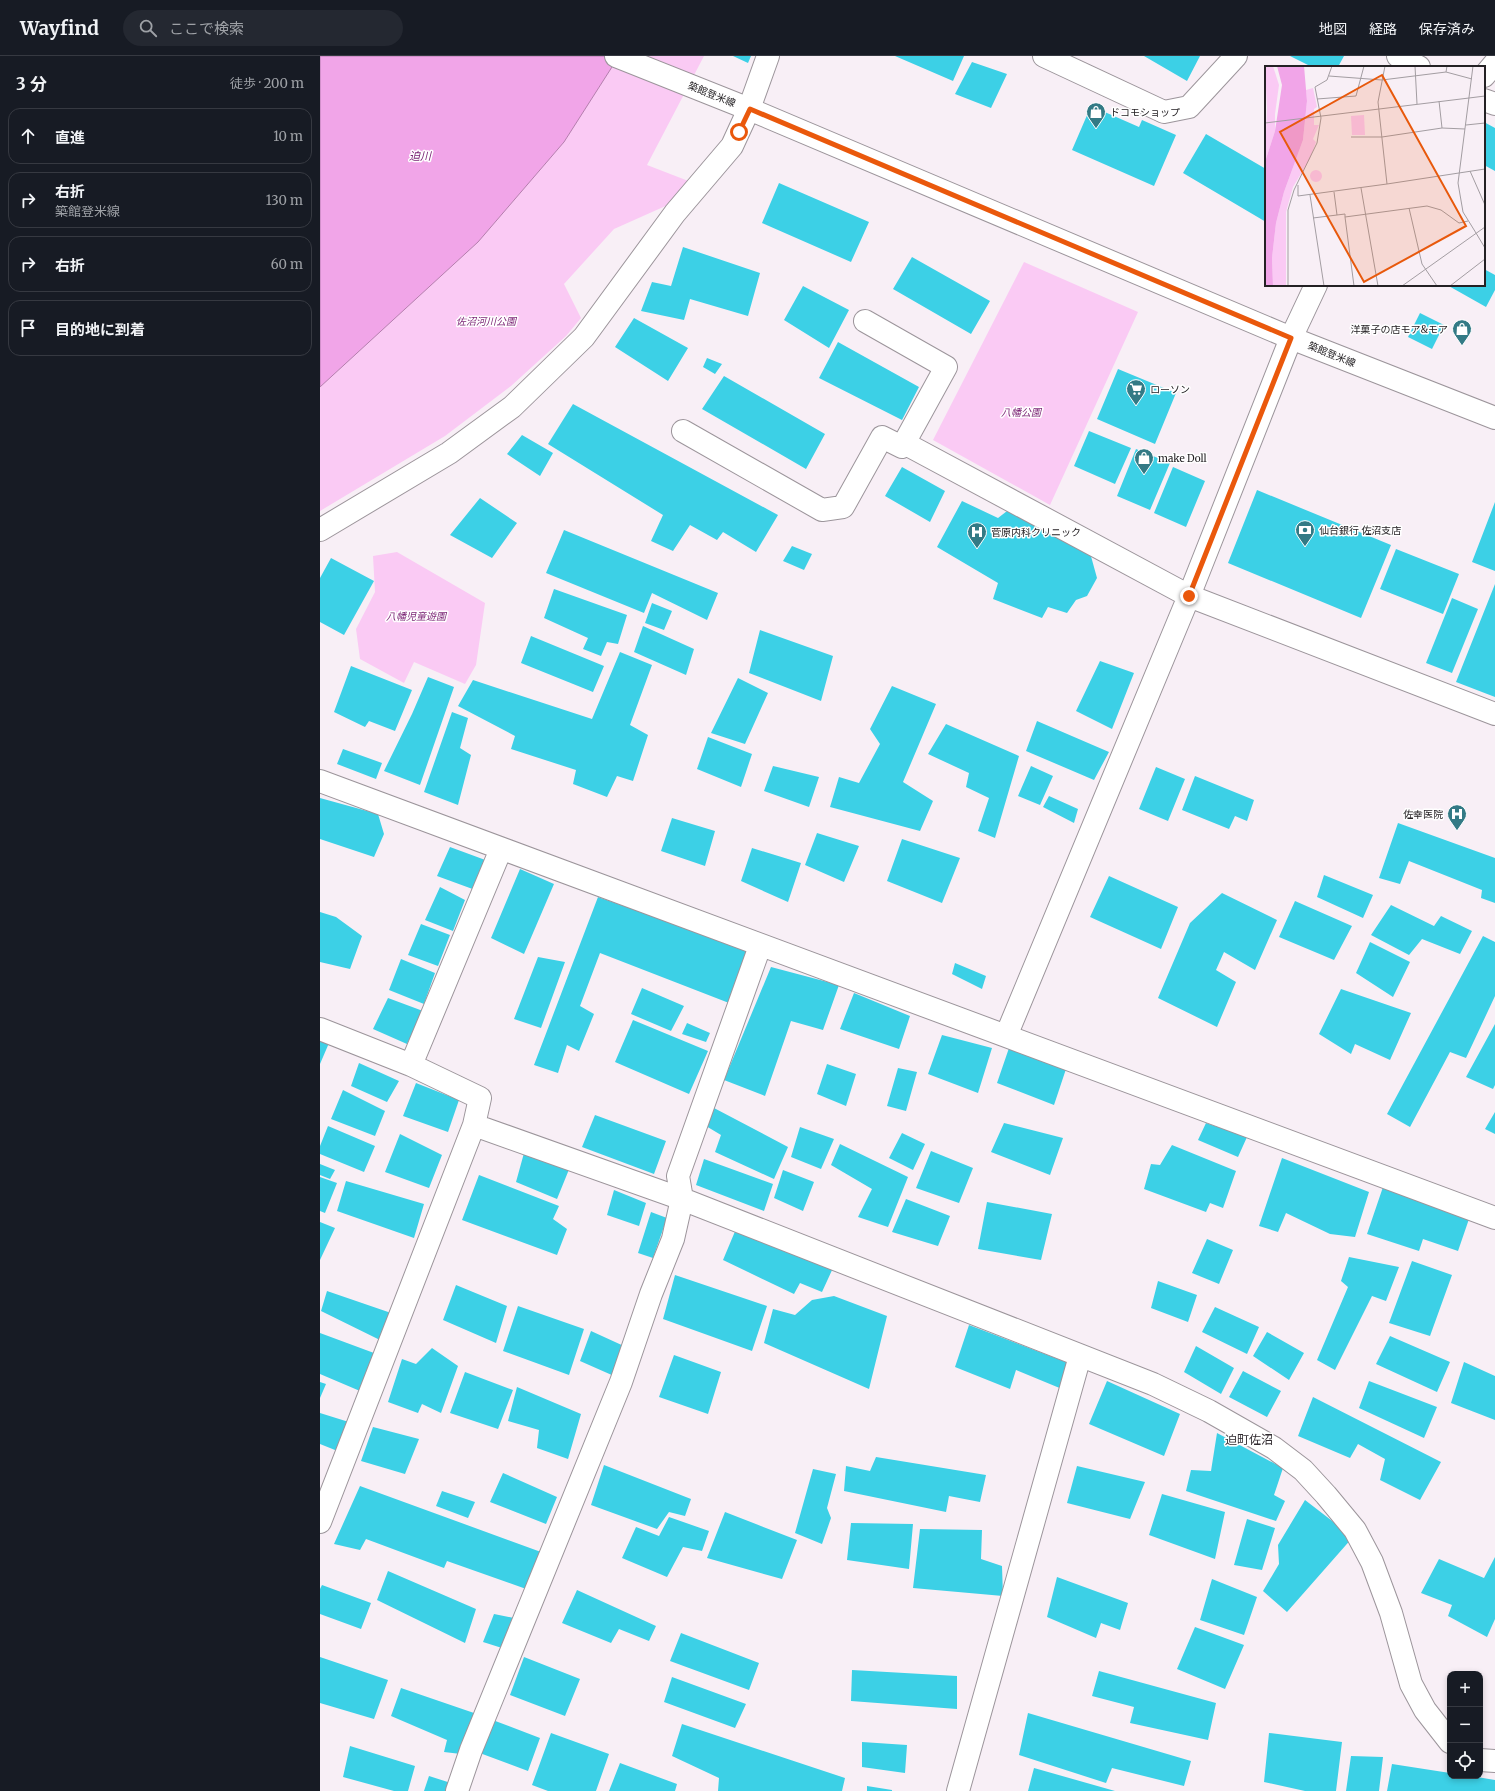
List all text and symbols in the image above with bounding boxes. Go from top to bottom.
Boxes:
search box [123,10,403,46]
text: Wayfind [20,16,99,40]
icon: search [137,17,159,39]
text: ここで検索 [169,19,244,38]
text: 地図 [1319,20,1347,38]
text: 経路 [1369,20,1397,38]
text: 保存済み [1419,20,1475,38]
inset map [1265,66,1485,286]
text: 3 分 [16,73,47,95]
text: 徒歩 · 200 m [230,75,304,92]
street label: 築館登米線 [686,79,737,110]
shop icon: ドコモショップ [1085,101,1107,129]
place label: ドコモショップ [1110,106,1180,119]
route start [730,123,748,141]
icon: ahead [17,125,39,147]
text: 直進 [55,128,85,147]
text: 10 m [273,128,303,145]
water label: 迫川 [409,149,432,163]
text: 右折 [55,182,85,201]
icon: right [17,189,39,211]
text: 130 m [266,192,303,209]
text: 築館登米線 [55,203,120,220]
icon: right [17,253,39,275]
text: 右折 [55,256,85,275]
text: 60 m [271,256,303,273]
park label: 佐沼河川公園 [456,315,518,328]
icon: arrive [17,317,39,339]
shop icon: 洋菓子の店モア&モア [1451,318,1473,346]
text: 目的地に到着 [55,320,145,339]
place label: 洋菓子の店モア&モア [1350,323,1448,336]
street label: 築館登米線 [1306,339,1357,370]
supermarket icon: ローソン [1125,378,1147,406]
place label: ローソン [1150,383,1190,396]
park label: 八幡公園 [1001,406,1043,419]
shop icon: make Doll [1133,447,1155,475]
place label: make Doll [1158,452,1207,465]
bank icon: 仙台銀行 佐沼支店 [1294,519,1316,547]
hospital icon: 菅原内科クリニック [966,521,988,549]
place label: 仙台銀行 佐沼支店 [1319,524,1401,537]
place label: 菅原内科クリニック [991,526,1081,539]
route end [1180,587,1198,605]
park label: 八幡児童遊園 [386,610,448,623]
hospital icon: 佐幸医院 [1446,803,1468,831]
place label: 佐幸医院 [1403,808,1443,821]
district label: 迫町佐沼 [1225,1432,1273,1447]
map controls [1447,1671,1483,1779]
button: + [1447,1671,1483,1707]
button: − [1447,1707,1483,1743]
button: locate [1447,1743,1483,1779]

